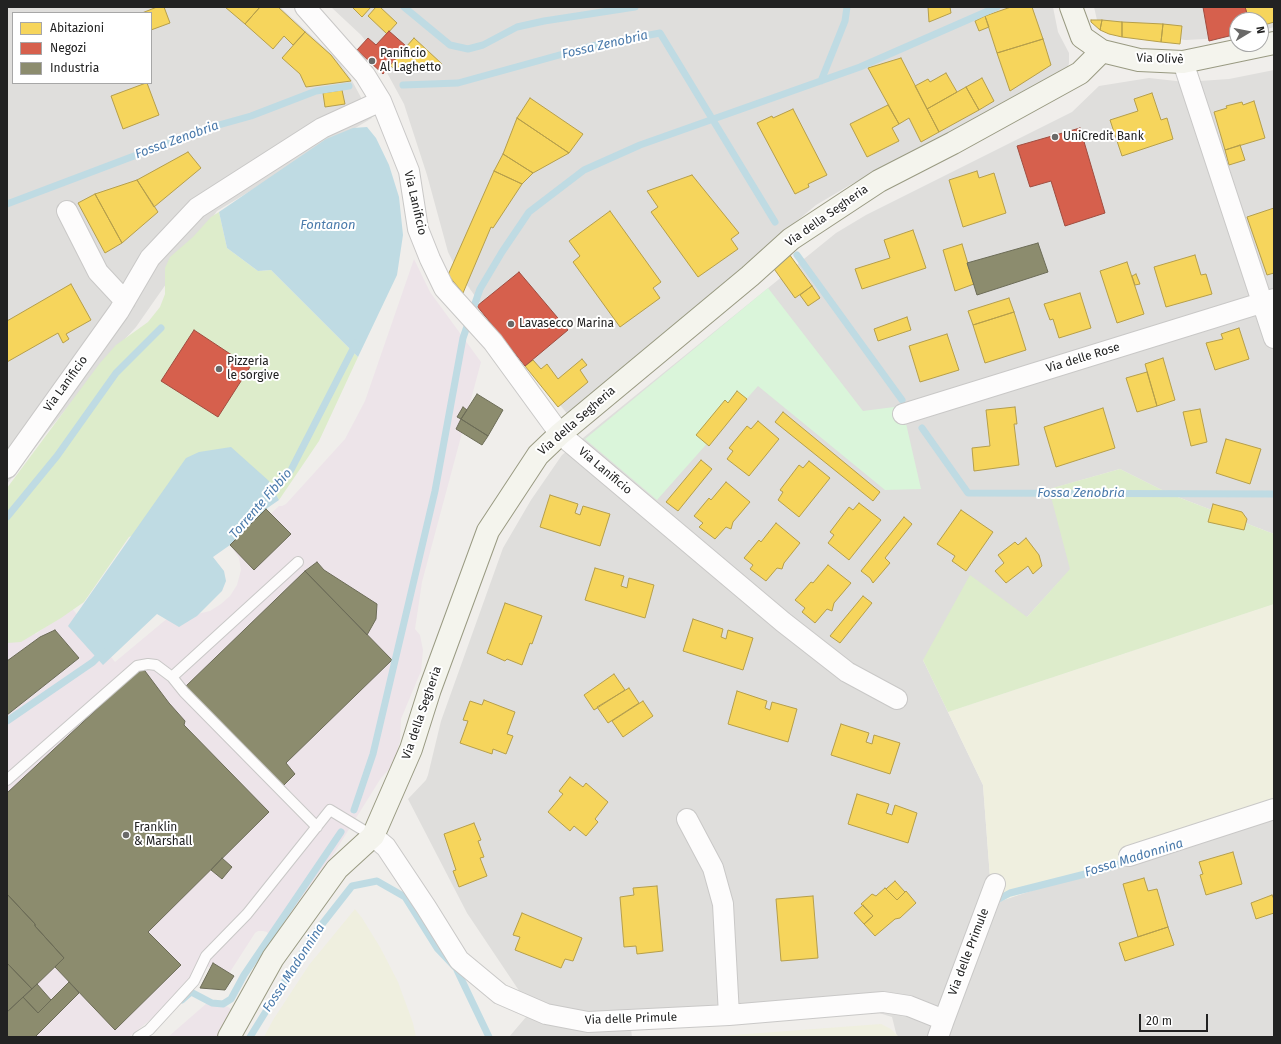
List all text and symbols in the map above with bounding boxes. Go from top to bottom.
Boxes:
legend [12,12,152,84]
north arrow [1229,12,1269,52]
text: Abitazioni [50,21,104,35]
text: N [1253,25,1267,35]
water label: Fossa Zenobria [561,28,649,62]
text: Negozi [50,41,86,55]
place label: Panificio Al Laghetto [380,47,441,75]
street label: Via Olivè [1136,51,1184,67]
marker: Panificio Al Laghetto [367,56,377,66]
text: Industria [50,61,99,75]
water label: Fossa Zenobria [133,118,221,162]
place label: UniCredit Bank [1063,130,1144,144]
marker: UniCredit Bank [1050,132,1060,142]
street label: Via Lanificio [401,169,429,237]
street label: Via della Segheria [783,182,871,250]
water label: Fontanon [300,217,356,233]
place label: Lavasecco Marina [519,317,614,331]
marker: Lavasecco Marina [506,319,516,329]
street label: Via delle Rose [1044,340,1122,376]
street label: Via Lanificio [41,353,91,415]
place label: Pizzeria le sorgive [227,355,279,383]
marker: Pizzeria le sorgive [214,364,224,374]
street label: Via della Segheria [535,384,619,458]
street label: Via Lanificio [575,444,635,498]
water label: Torrente Fibbio [226,466,296,542]
water label: Fossa Zenobria [1037,485,1125,501]
street label: Via della Segheria [399,665,445,761]
place label: Franklin & Marshall [134,821,192,849]
marker: Franklin & Marshall [121,830,131,840]
water label: Fossa Madonnina [1083,836,1185,880]
street label: Via delle Primule [946,906,992,998]
water label: Fossa Madonnina [260,921,328,1015]
scale bar [1141,1006,1210,1032]
street label: Via delle Primule [585,1010,677,1028]
text: 20 m [1146,1014,1172,1028]

